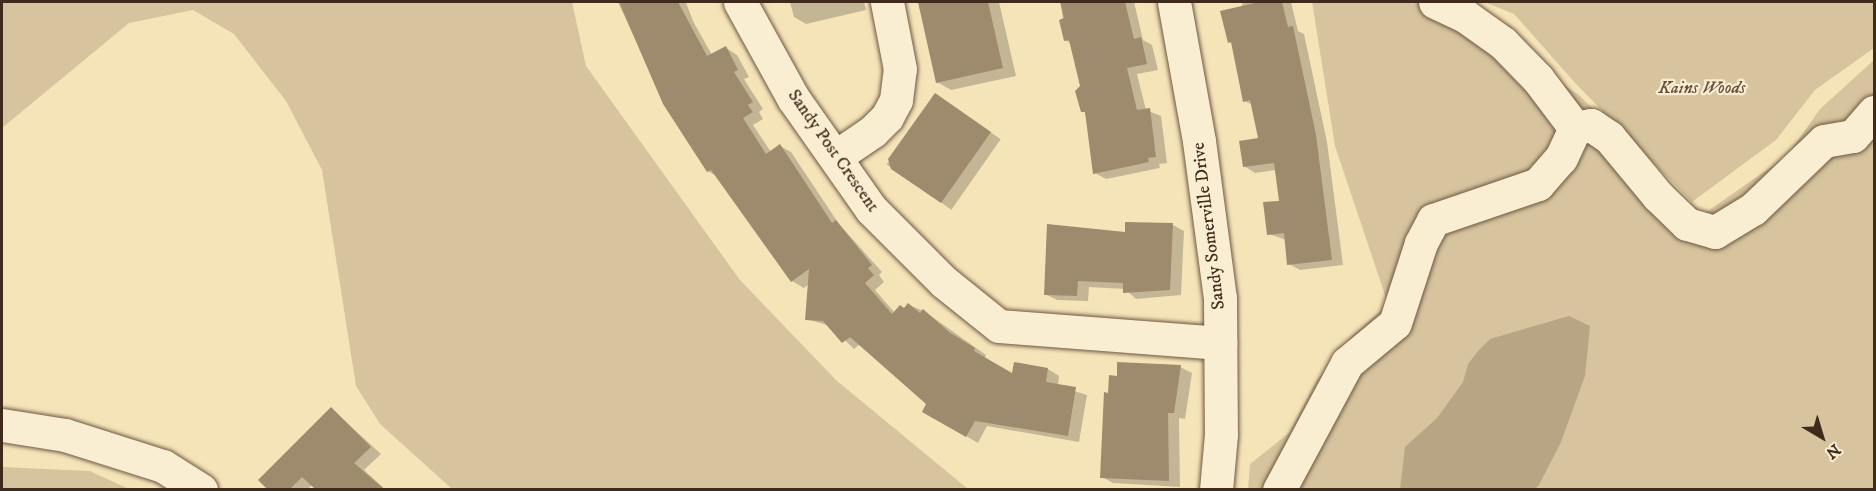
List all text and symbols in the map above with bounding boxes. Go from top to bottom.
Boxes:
park label: Kains Woods [1658,77,1746,99]
street label: Sandy Post Crescent [783,86,883,216]
street label: Sandy Somerville Drive [1188,141,1230,311]
north arrow [1792,407,1852,467]
text: N [1822,439,1844,463]

